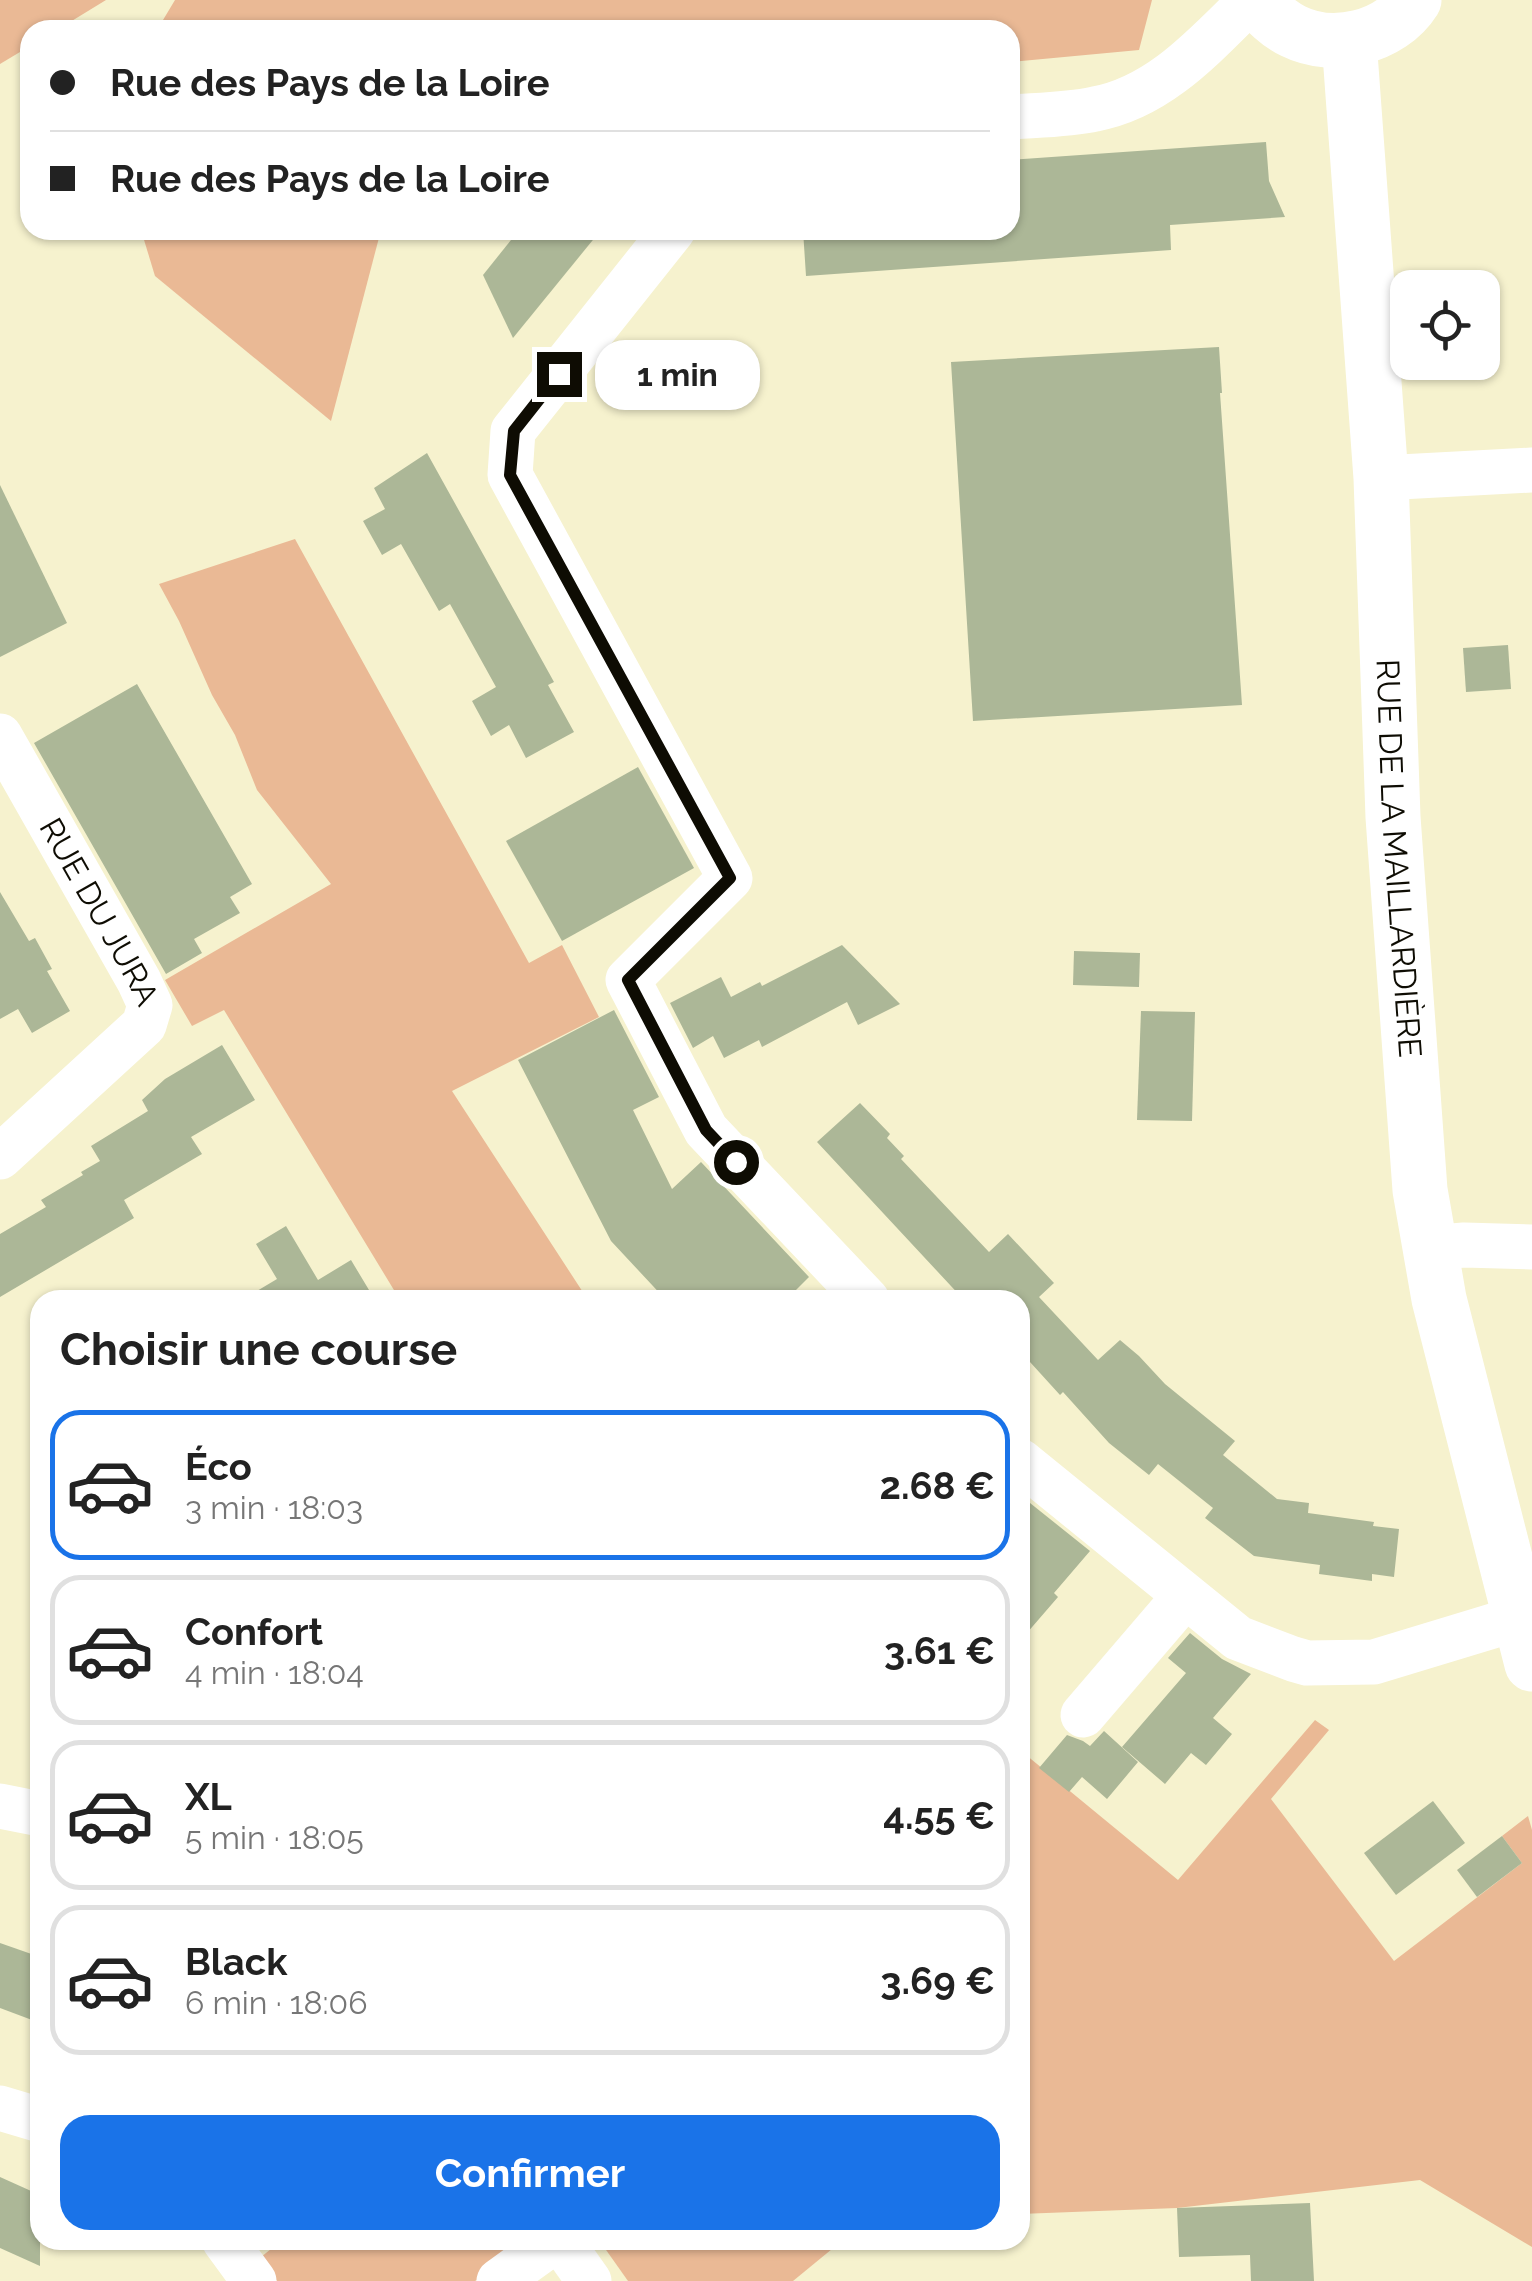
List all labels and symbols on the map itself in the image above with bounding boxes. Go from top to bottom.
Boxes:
callout: 1 min [594,339,759,409]
route end [537,352,582,397]
street label: RUE DE LA MAILLARDIÈRE [1369,659,1429,1059]
street label: RUE DU JURA [32,811,167,1011]
route start [714,1140,759,1185]

